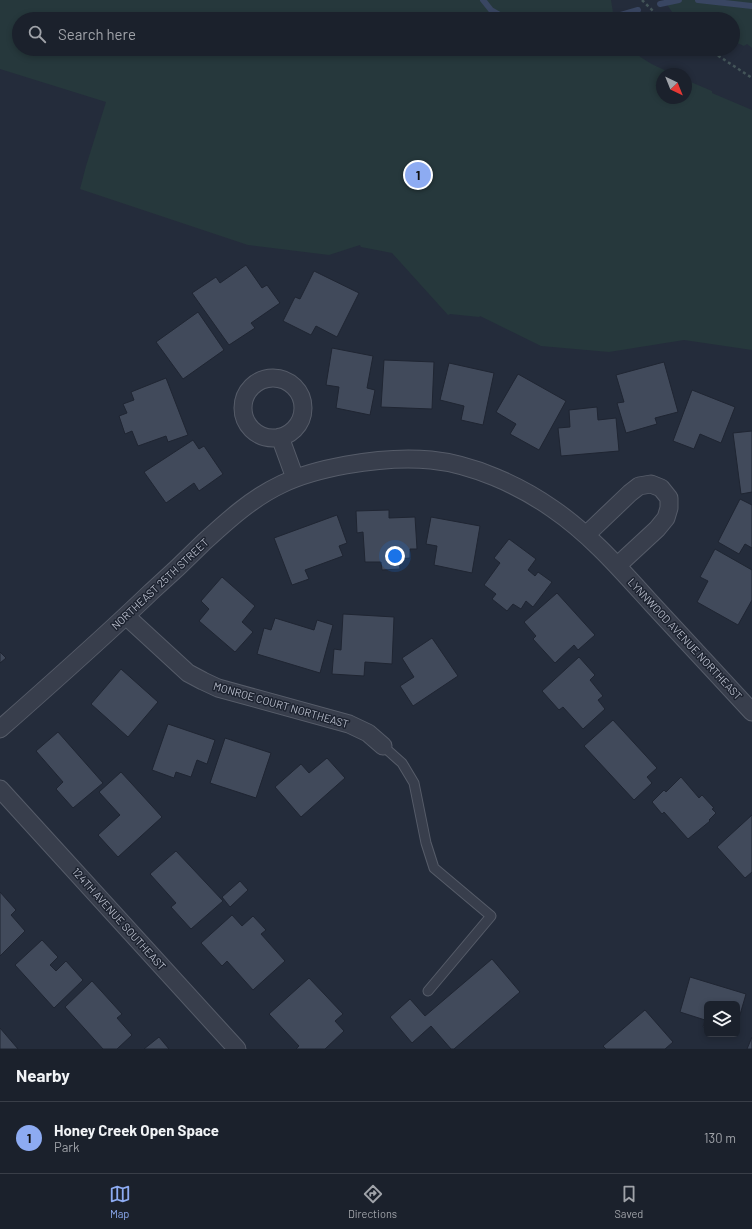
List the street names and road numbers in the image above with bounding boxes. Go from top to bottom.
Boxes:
street label: NORTHEAST 25TH STREET [108,535,211,632]
street label: LYNNWOOD AVENUE NORTHEAST [626,575,745,702]
street label: MONROE COURT NORTHEAST [212,679,350,730]
street label: 124TH AVENUE SOUTHEAST [70,865,169,973]

